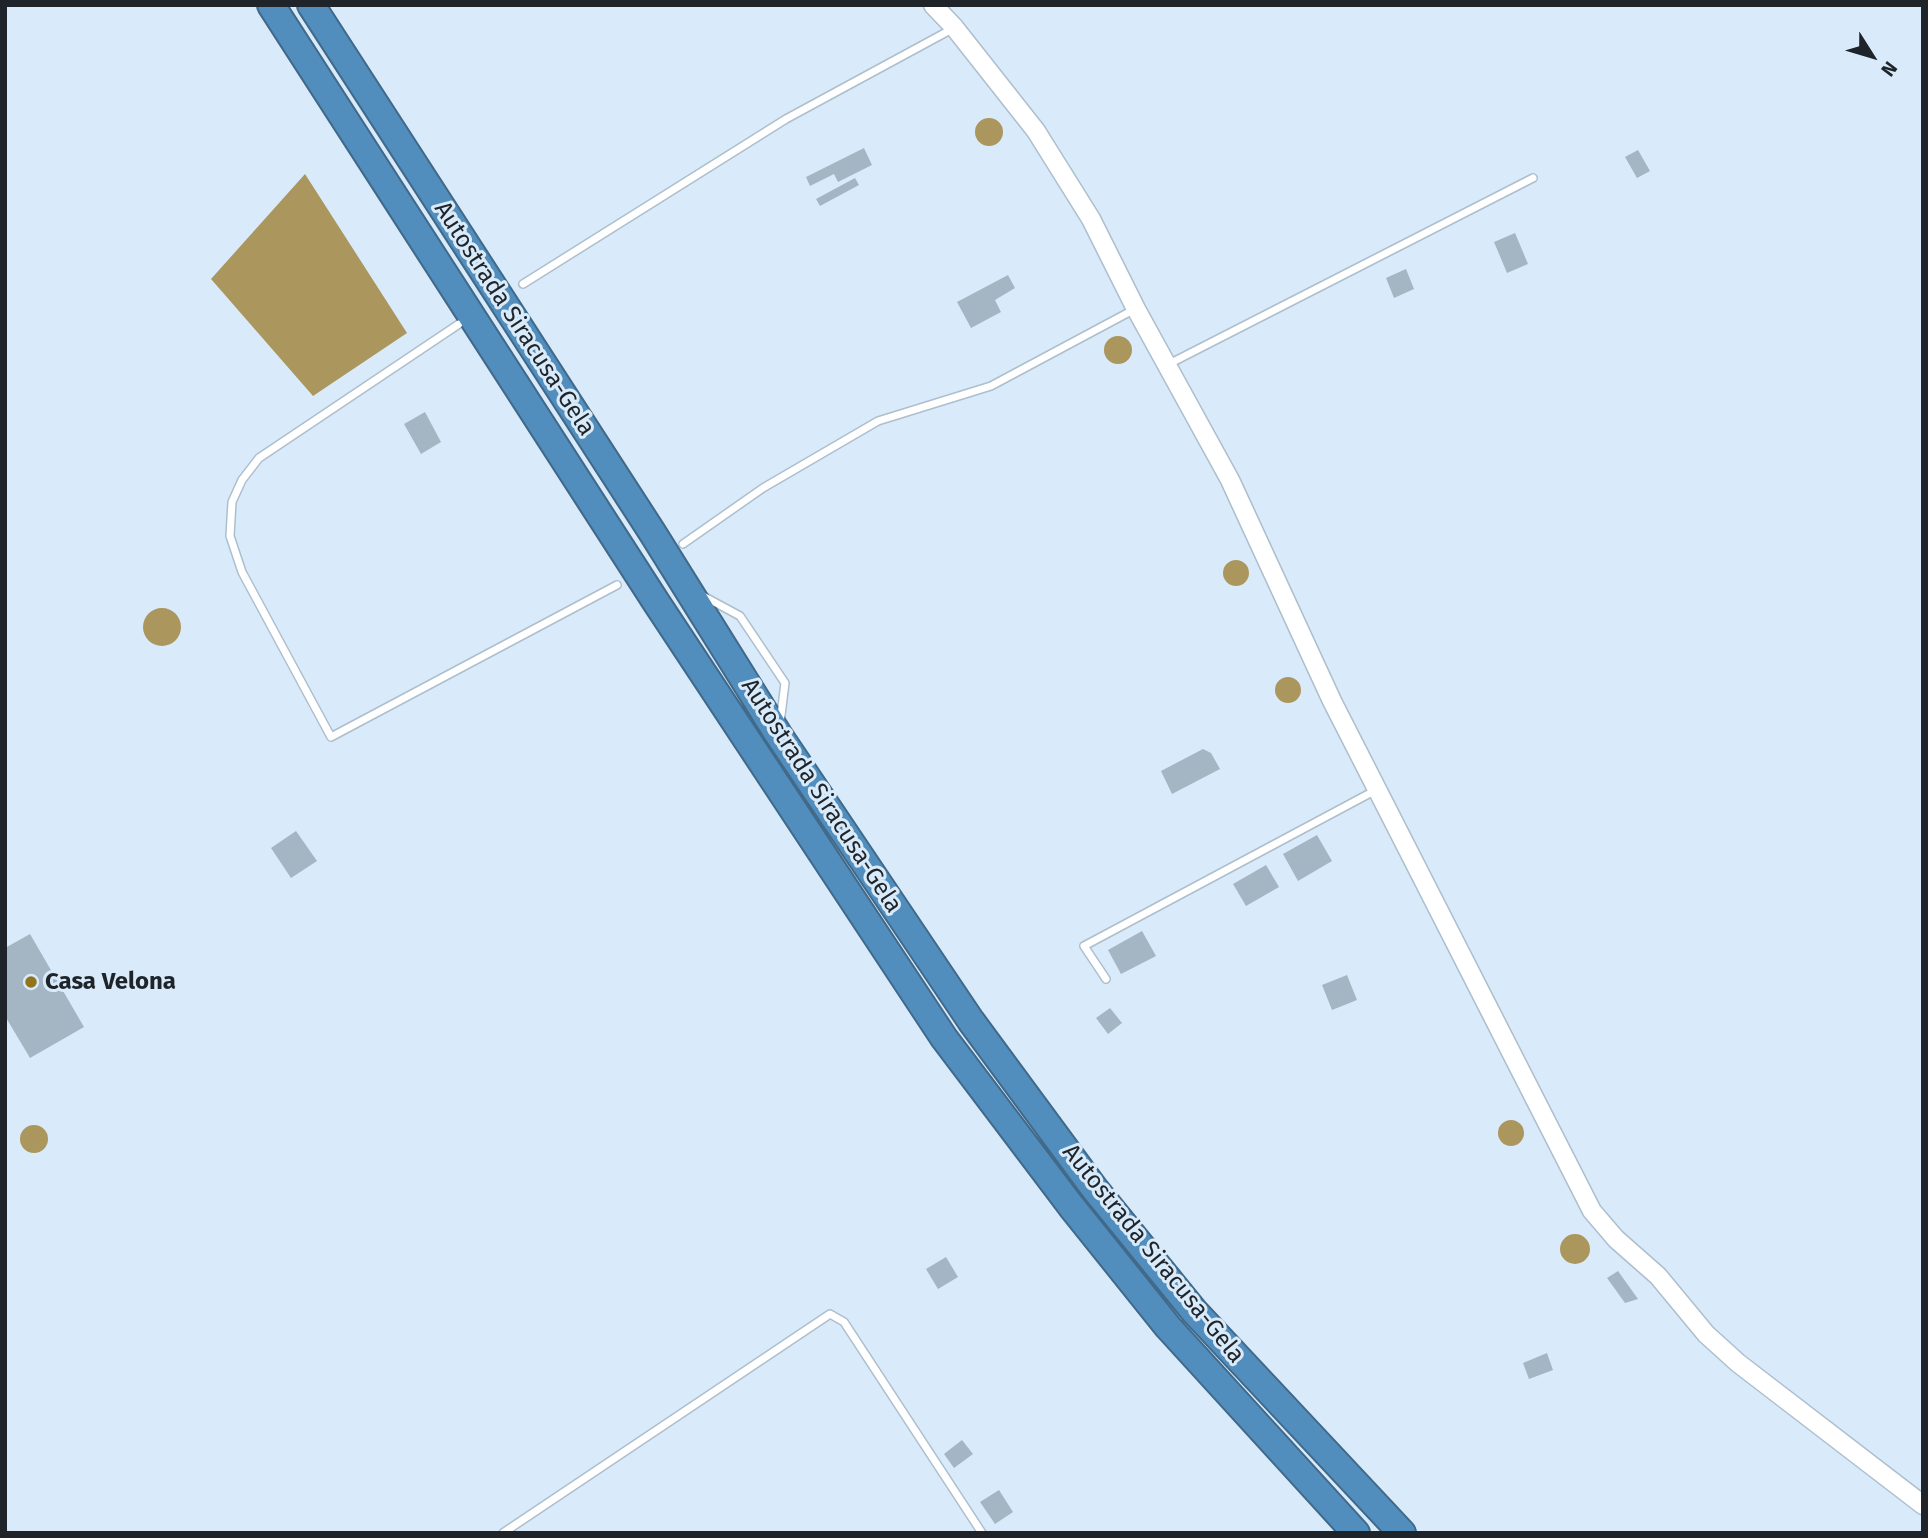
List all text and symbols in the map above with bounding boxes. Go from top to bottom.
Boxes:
north arrow [1837,21,1907,91]
text: N [1876,57,1902,81]
street label: Autostrada Siracusa-Gela [427,197,601,441]
street label: Autostrada Siracusa-Gela [734,674,908,918]
place label: Casa Velona [45,968,176,996]
marker: Casa Velona [23,974,39,990]
street label: Autostrada Siracusa-Gela [1056,1139,1250,1369]

